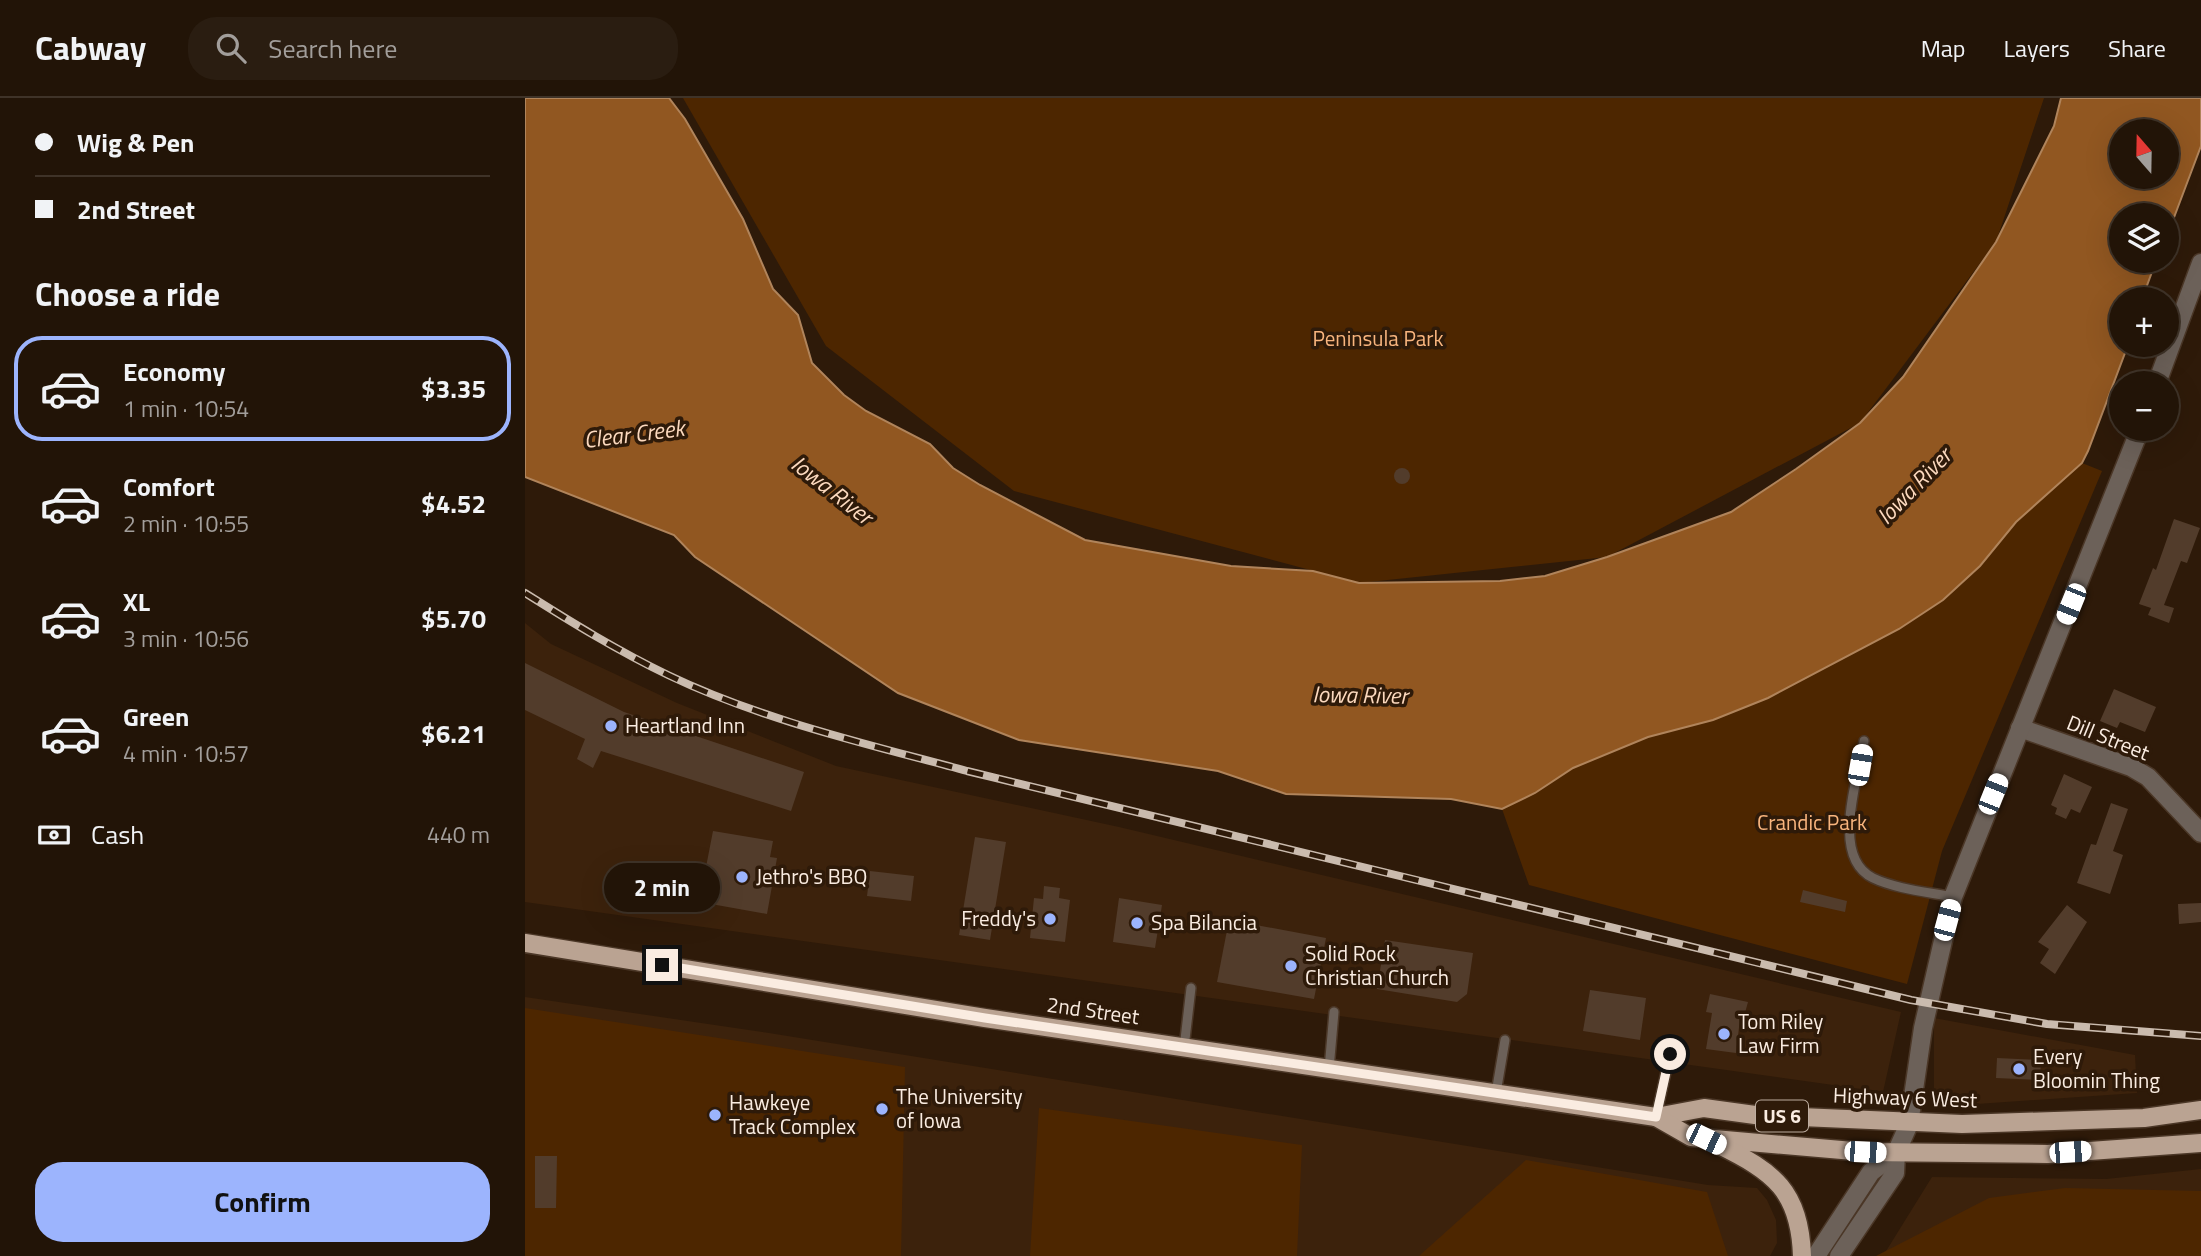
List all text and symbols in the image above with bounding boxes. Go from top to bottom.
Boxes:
search box [188,17,678,80]
text: Cabway [35,23,146,73]
icon: search [212,29,250,67]
text: Search here [268,29,397,68]
text: Map [1921,30,1966,66]
text: Layers [2004,30,2070,66]
text: Share [2108,30,2166,66]
north arrow [2109,119,2179,189]
map controls [2109,119,2179,441]
text: Wig & Pen [77,123,194,162]
text: 2nd Street [77,190,195,229]
button: layers [2109,203,2179,273]
text: Choose a ride [35,270,220,318]
button: + [2109,287,2179,357]
park label: Peninsula Park [1312,322,1444,354]
text: Economy [123,352,225,391]
icon: car [39,357,102,420]
text: $3.35 [421,369,486,408]
button: − [2109,371,2179,441]
text: 1 min · 10:54 [123,391,249,426]
water label: Clear Creek [582,410,689,457]
water label: Iowa River [1868,437,1961,532]
water label: Iowa River [784,446,883,534]
text: Comfort [123,467,215,506]
icon: car [39,472,102,535]
text: $4.52 [421,484,486,523]
text: 2 min · 10:55 [123,506,249,541]
car [2054,581,2089,627]
text: XL [123,582,150,621]
icon: car [39,587,102,650]
text: $5.70 [421,599,486,638]
text: 3 min · 10:56 [123,621,249,656]
water label: Iowa River [1312,676,1411,713]
text: Green [123,697,189,736]
icon: car [39,702,102,765]
street label: Dill Street [2062,706,2155,768]
place label: Heartland Inn [625,709,745,741]
text: $6.21 [421,714,486,753]
marker: Heartland Inn [603,718,619,734]
text: 4 min · 10:57 [123,736,249,771]
car [1847,742,1874,788]
car [1976,771,2011,817]
park label: Crandic Park [1757,806,1867,838]
text: Cash [91,815,144,854]
icon: cash [35,816,73,854]
text: 440 m [427,817,490,852]
place label: Jethro's BBQ [756,860,867,892]
callout: 2 min [604,864,720,912]
marker: Jethro's BBQ [734,869,750,885]
text: 2 min [634,870,690,905]
car [1932,897,1963,943]
place label: Freddy's [961,902,1036,934]
place label: Spa Bilancia [1151,906,1258,938]
marker: Freddy's [1042,911,1058,927]
marker: Spa Bilancia [1129,915,1145,931]
place label: Solid Rock Christian Church [1305,937,1449,993]
route end [646,949,678,981]
marker: Solid Rock Christian Church [1283,958,1299,974]
street label: 2nd Street [1045,988,1142,1032]
place label: Tom Riley Law Firm [1738,1005,1823,1061]
marker: Tom Riley Law Firm [1716,1026,1732,1042]
route start [1654,1038,1686,1070]
place label: Every Bloomin Thing [2033,1040,2160,1096]
marker: Every Bloomin Thing [2011,1061,2027,1077]
street label: Highway 6 West [1832,1078,1978,1116]
place label: The University of Iowa [896,1080,1023,1136]
place label: Hawkeye Track Complex [729,1086,856,1142]
road number: US 6 [1756,1100,1808,1132]
marker: The University of Iowa [874,1101,890,1117]
marker: Hawkeye Track Complex [707,1107,723,1123]
car [1683,1120,1730,1158]
car [2049,1140,2092,1164]
car [1844,1141,1887,1163]
button: Confirm [35,1162,490,1242]

